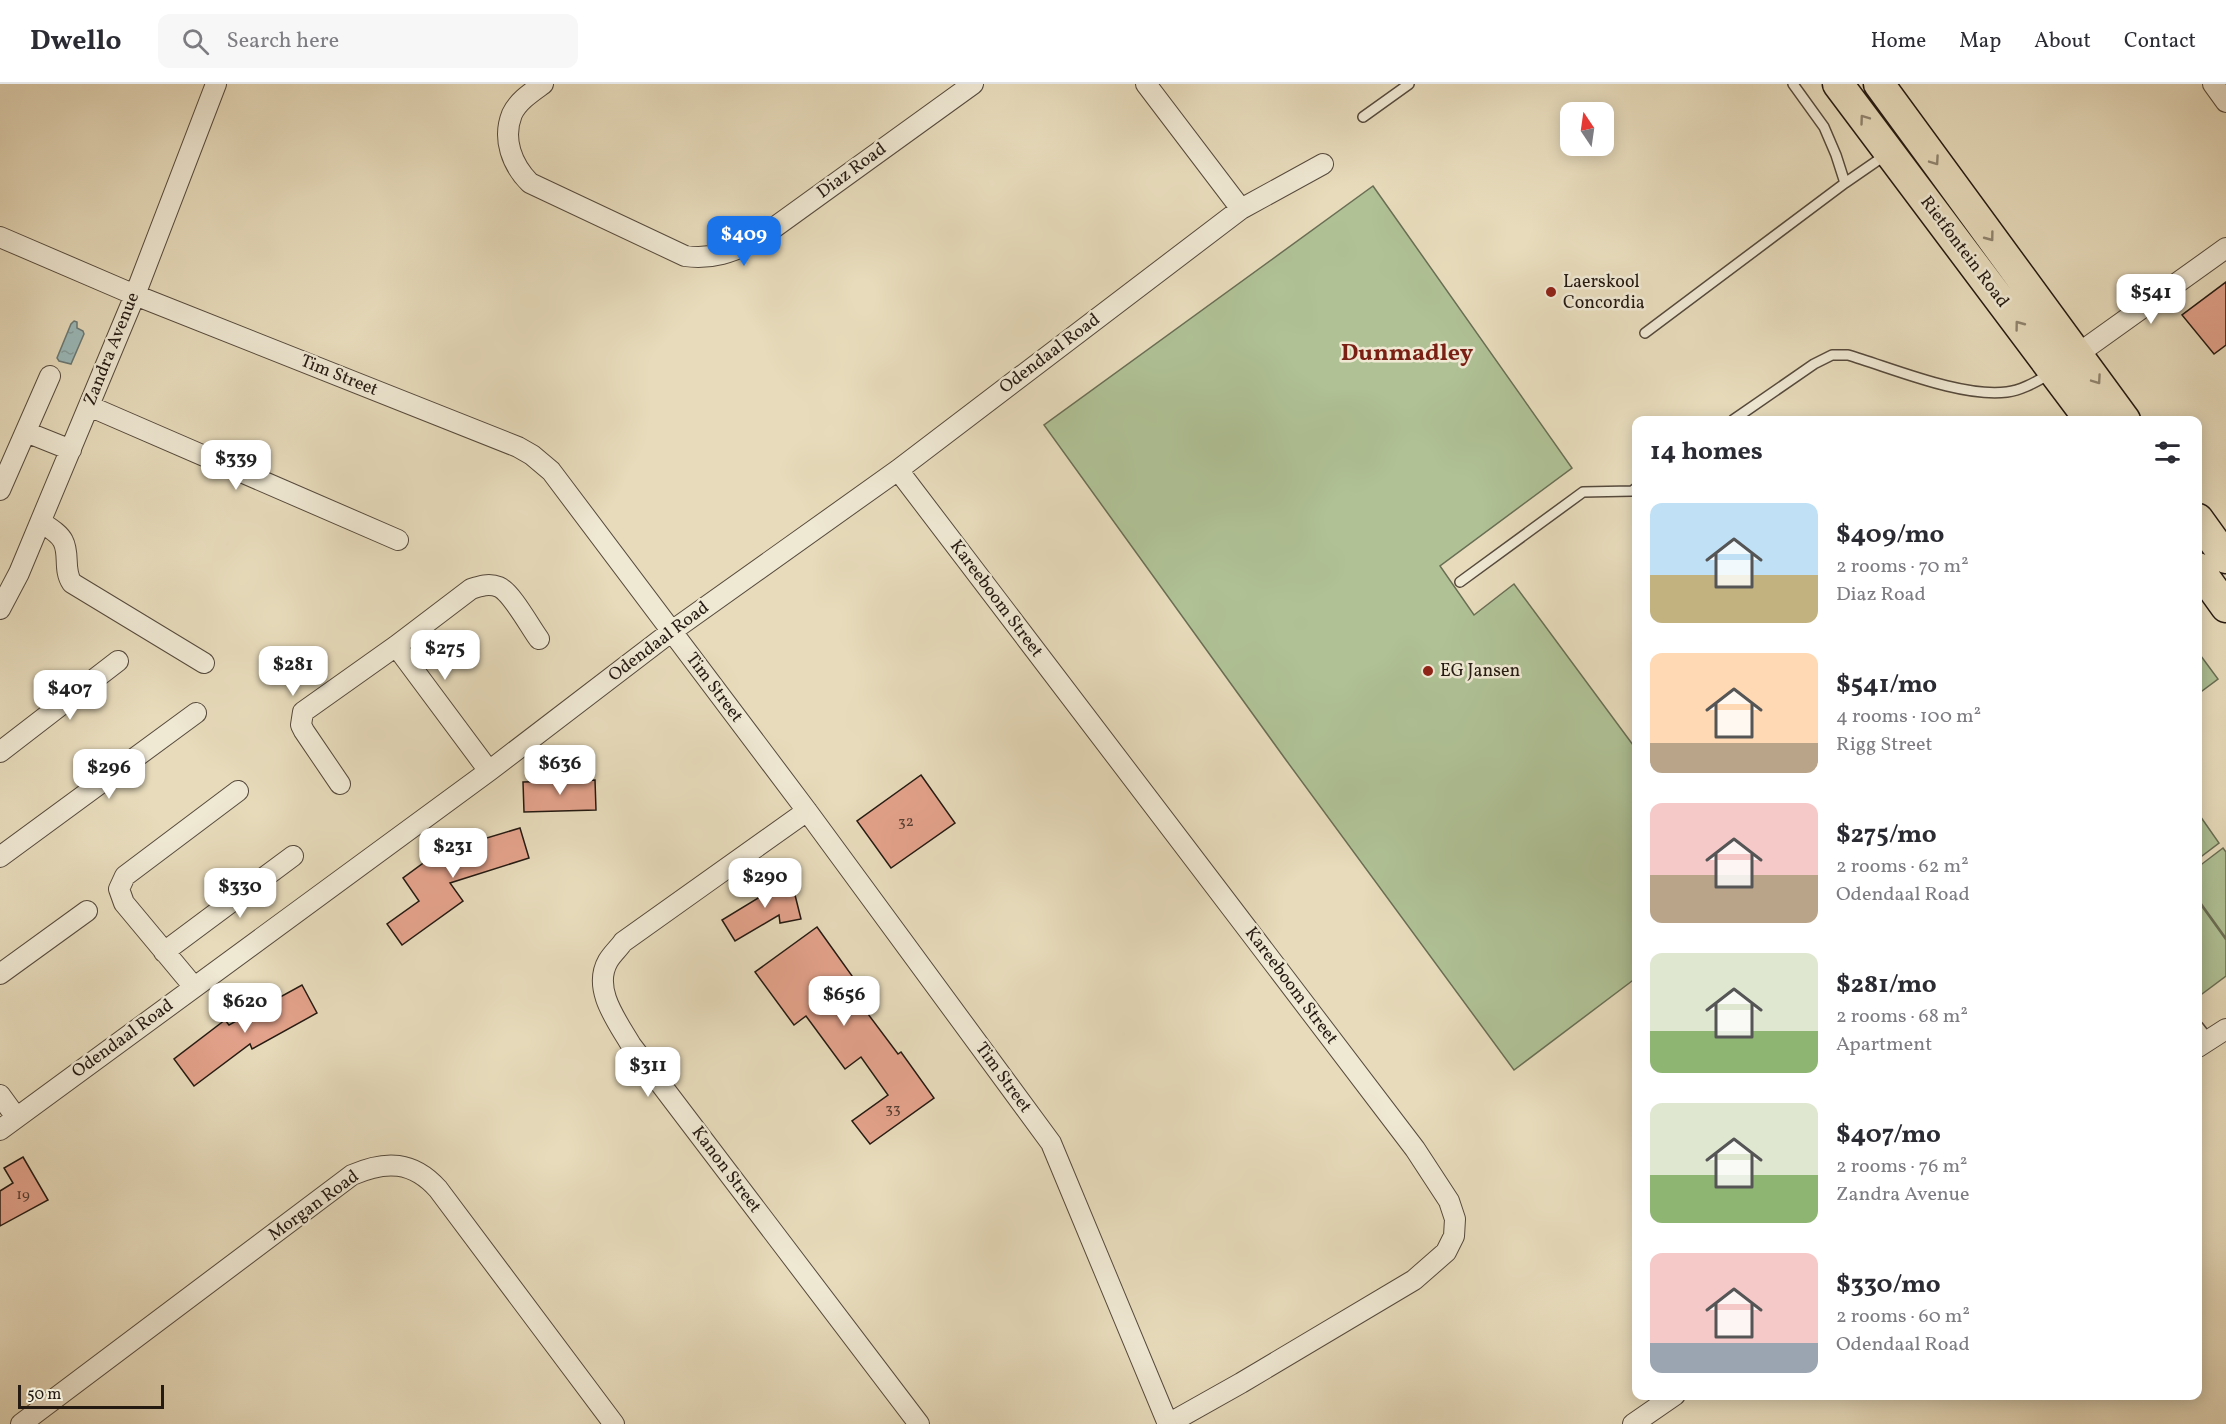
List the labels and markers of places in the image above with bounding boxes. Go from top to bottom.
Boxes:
pin: $409 [708,216,780,267]
place label: Laerskool Concordia [1563,270,1645,316]
pin: $541 [2115,274,2187,325]
marker: Laerskool Concordia [1544,285,1558,299]
pin: $339 [200,440,272,491]
pin: $275 [409,630,481,681]
pin: $281 [257,646,329,697]
place label: EG Jansen [1440,659,1520,684]
marker: EG Jansen [1421,664,1435,678]
pin: $407 [34,670,106,721]
pin: $636 [524,745,596,796]
pin: $296 [73,749,145,800]
pin: $231 [417,828,489,879]
pin: $290 [729,858,801,909]
pin: $330 [204,868,276,919]
pin: $656 [808,976,880,1027]
pin: $620 [209,983,281,1034]
pin: $311 [612,1047,684,1098]

